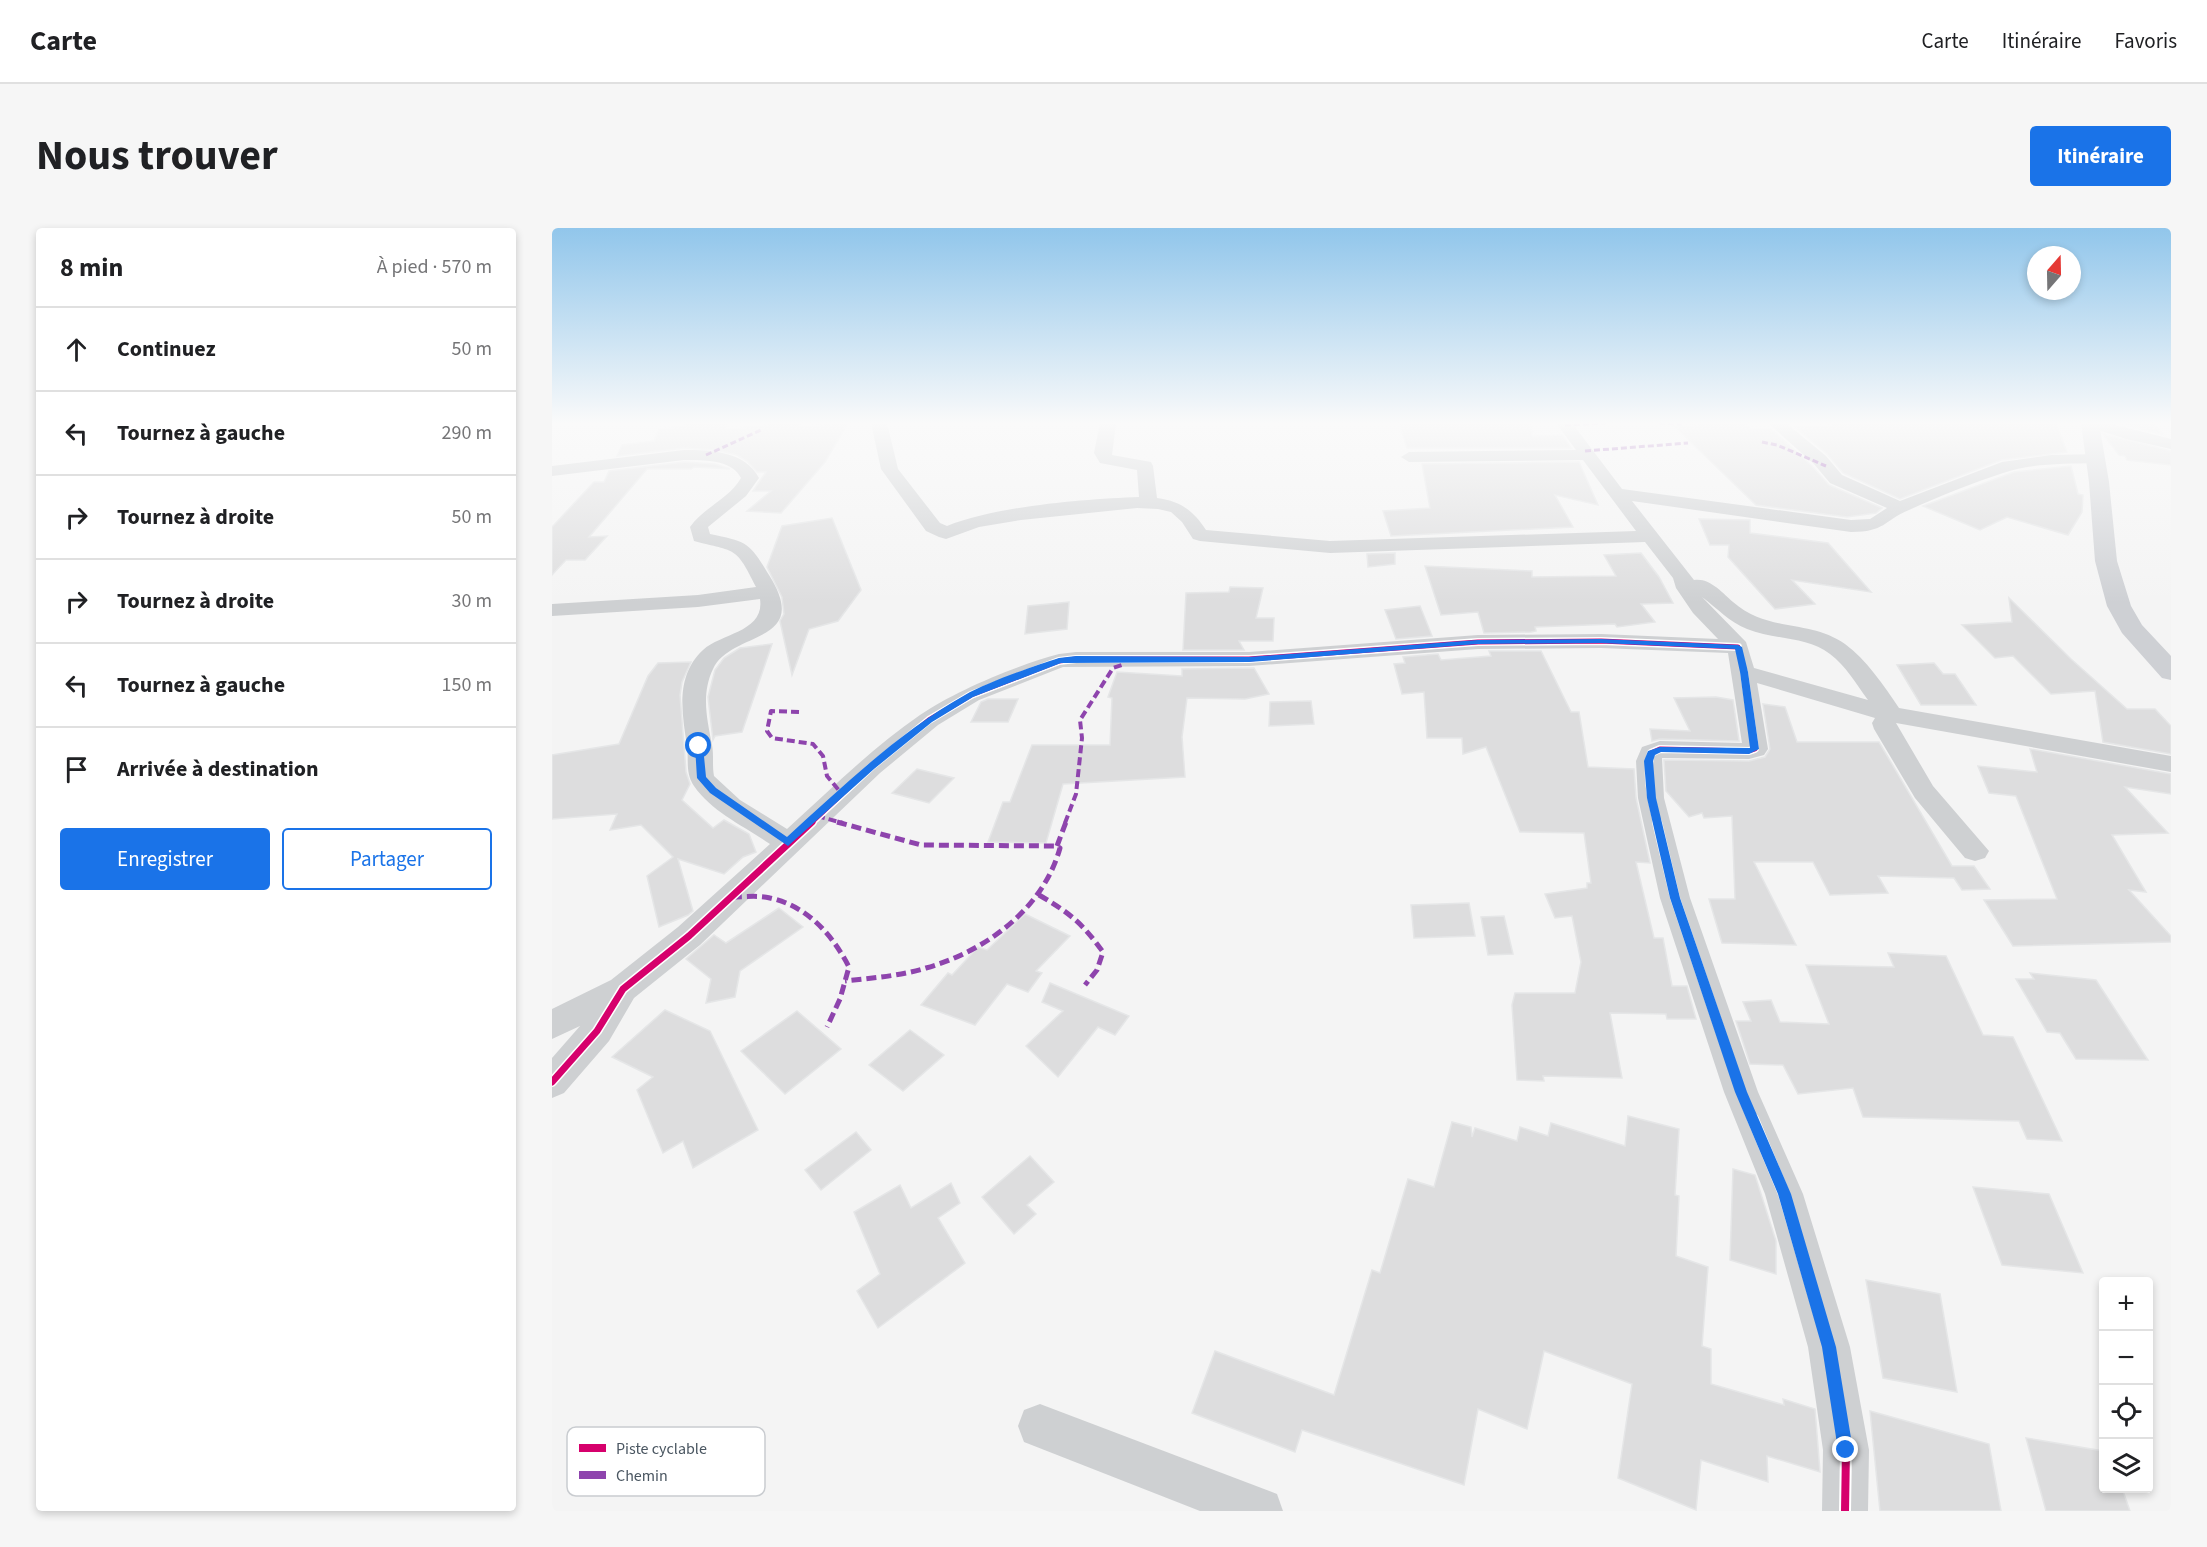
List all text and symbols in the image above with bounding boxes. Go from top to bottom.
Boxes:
text: Carte [30,21,97,61]
text: Carte [1922,26,1969,56]
text: Itinéraire [2002,26,2081,56]
text: Favoris [2114,26,2177,56]
text: Nous trouver [36,126,278,186]
button: Itinéraire [2030,126,2171,186]
north arrow [2027,246,2081,300]
text: 8 min [60,249,123,286]
text: À pied · 570 m [377,253,492,281]
icon: ahead [60,333,93,366]
text: Continuez [117,333,216,365]
text: 50 m [452,335,492,363]
icon: left [60,417,93,450]
text: Tournez à gauche [117,417,285,449]
text: 290 m [442,419,492,447]
icon: right [60,501,93,534]
text: Tournez à droite [117,501,274,533]
text: 50 m [452,503,492,531]
icon: right [60,585,93,618]
text: Tournez à droite [117,585,274,617]
text: 30 m [452,587,492,615]
icon: left [60,669,93,702]
text: Tournez à gauche [117,669,285,701]
text: 150 m [442,671,492,699]
route start [685,732,711,758]
icon: arrive [60,753,93,786]
text: Arrivée à destination [117,753,319,785]
button: Enregistrer [60,828,270,890]
button: Partager [282,828,492,890]
map controls [2099,1277,2153,1493]
button: + [2099,1277,2153,1331]
button: − [2099,1331,2153,1385]
button: locate [2099,1385,2153,1439]
legend [567,1427,765,1496]
route end [1832,1436,1858,1462]
text: Piste cyclable [616,1438,707,1460]
button: layers [2099,1439,2153,1493]
text: Chemin [616,1465,668,1487]

